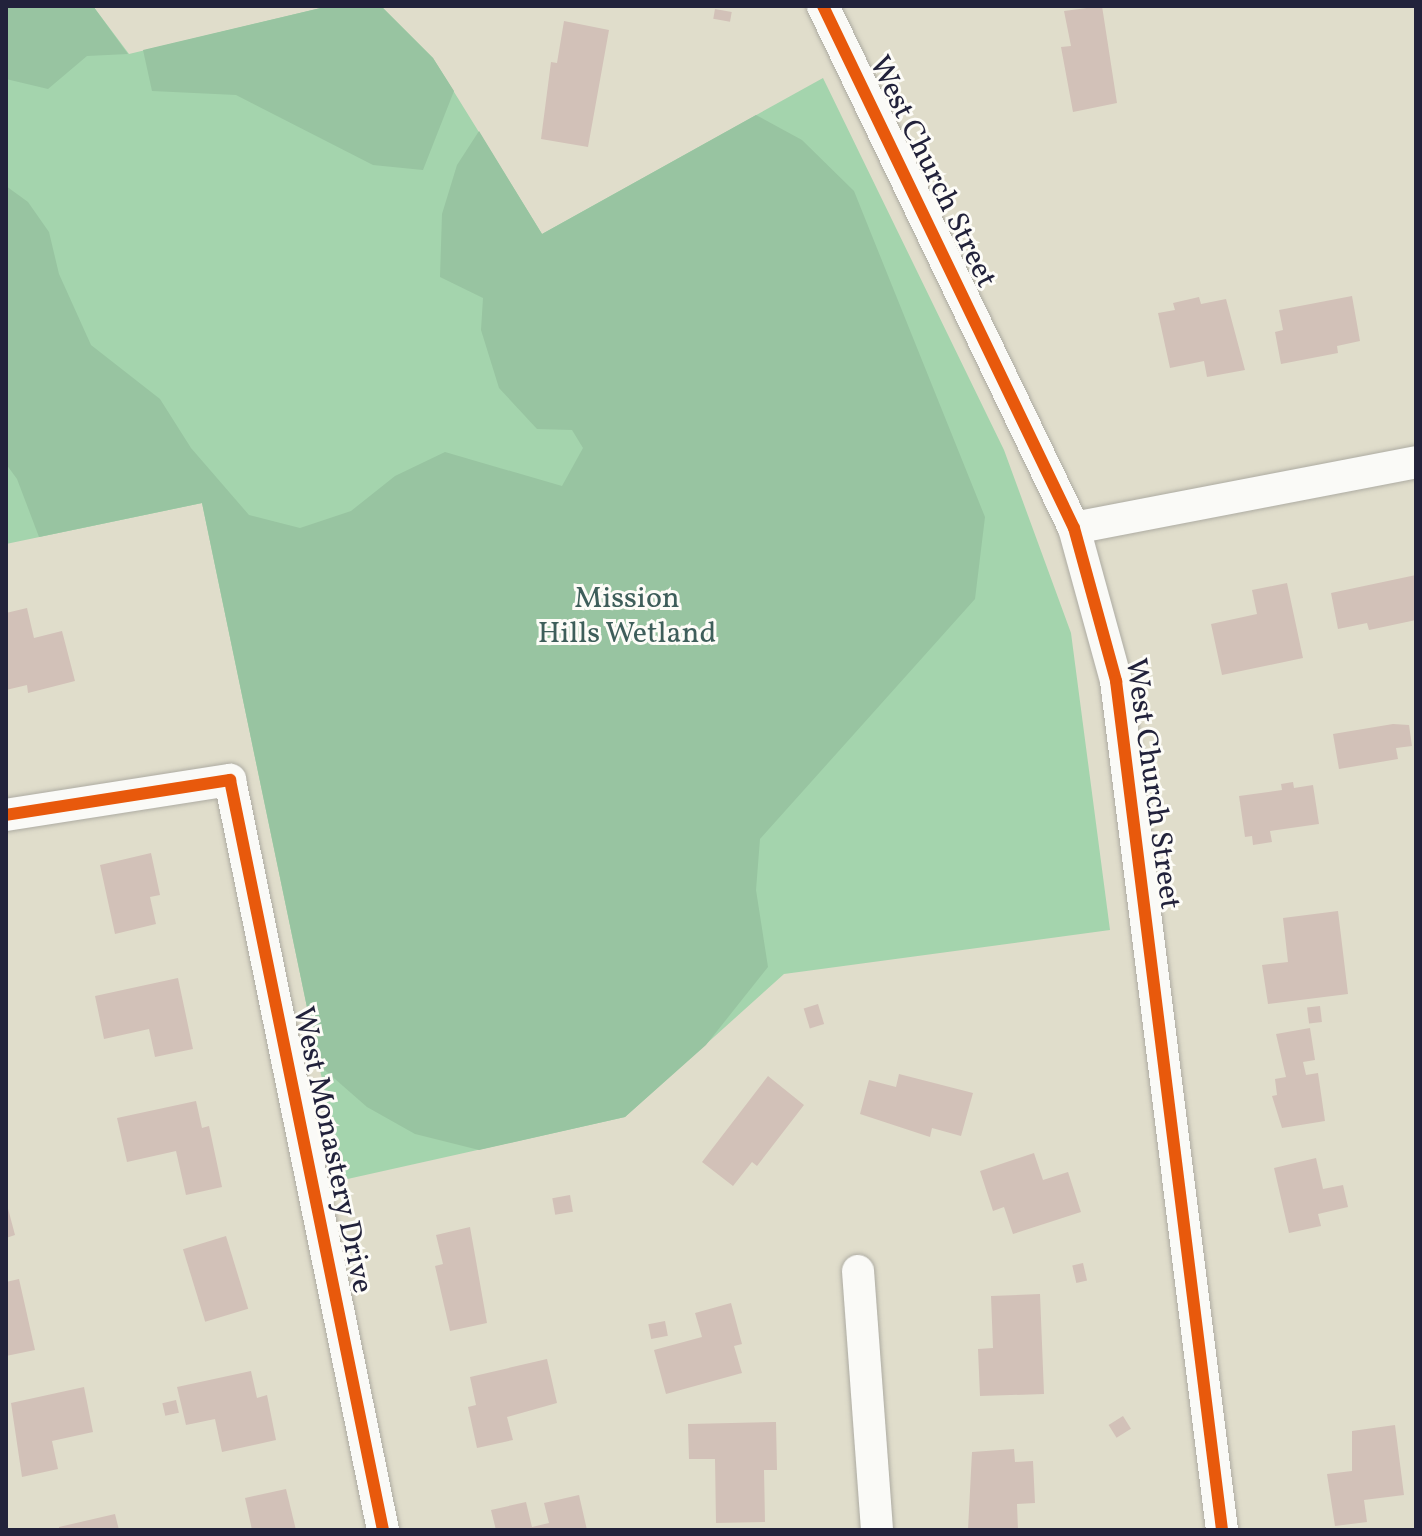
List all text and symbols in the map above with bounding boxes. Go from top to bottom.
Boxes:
street label: West Church Street [860,50,1004,294]
park label: Mission Hills Wetland [537,581,717,652]
street label: West Church Street [1117,656,1187,912]
street label: West Monastery Drive [284,1003,380,1297]

